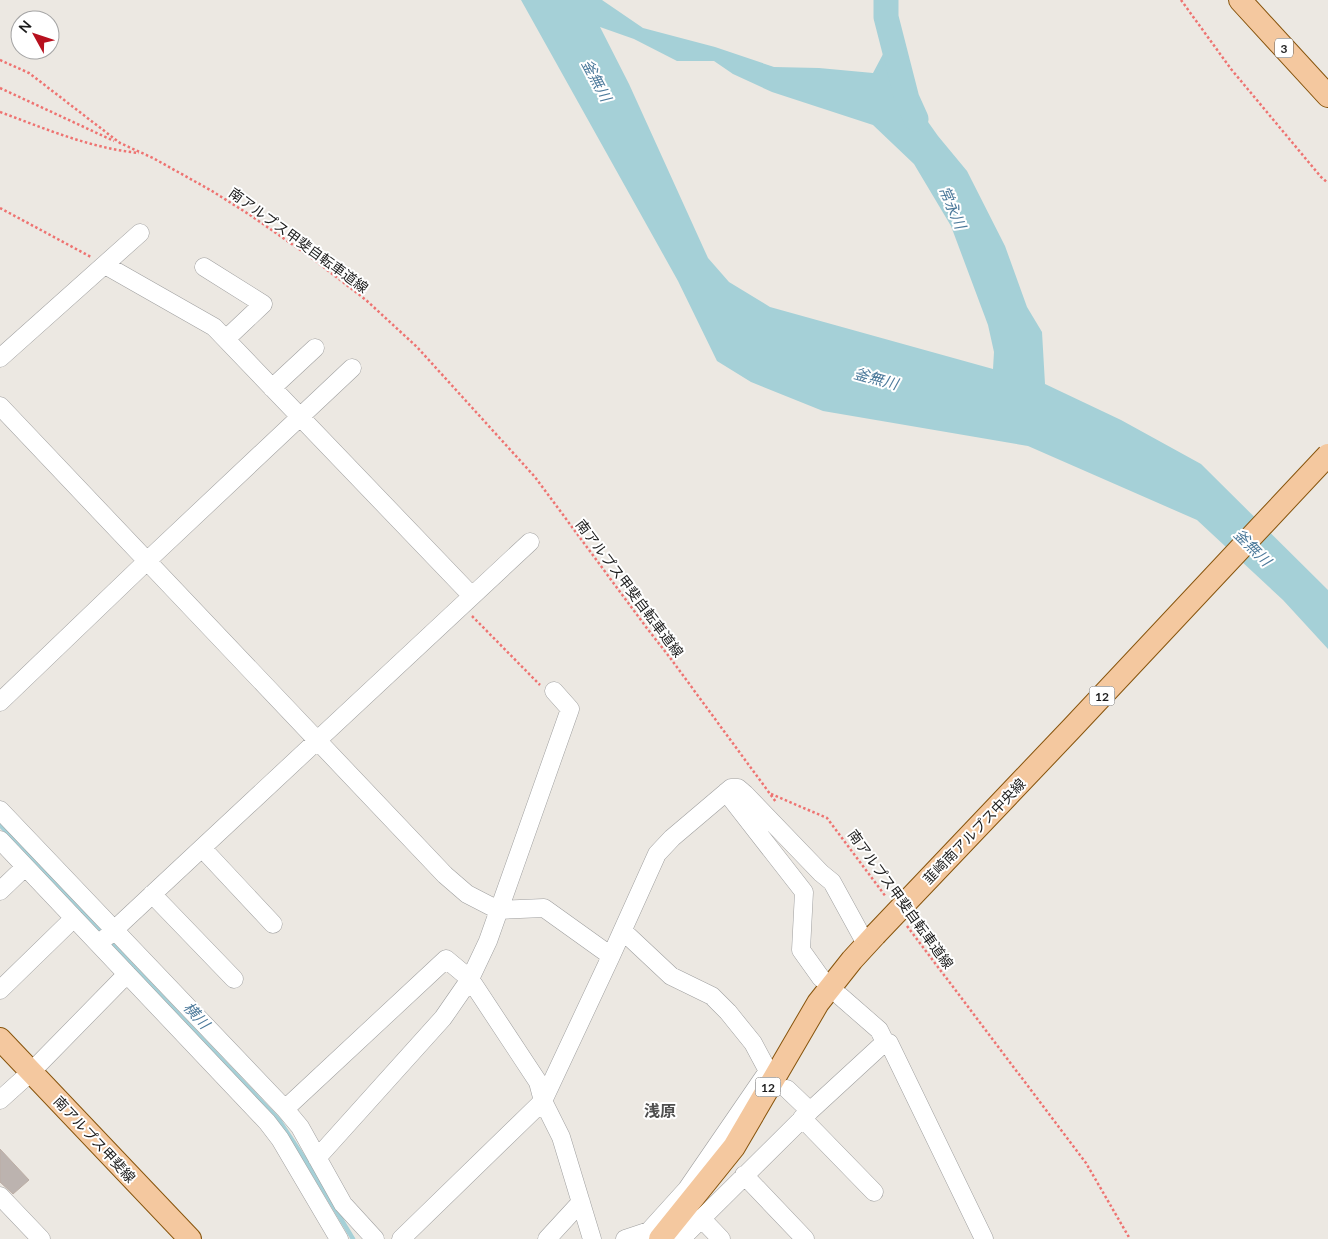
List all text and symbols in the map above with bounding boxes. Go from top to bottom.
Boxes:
north arrow [10,10,60,60]
text: N [15,17,35,36]
road number: 3 [1275,38,1293,58]
water label: 釜無川 [578,56,616,106]
water label: 常永川 [936,183,971,233]
street label: 南アルプス甲斐自転車道線 [226,184,372,296]
water label: 釜無川 [852,363,902,393]
street label: 南アルプス甲斐自転車道線 [573,516,687,660]
water label: 釜無川 [1231,525,1277,571]
road number: 12 [1090,686,1114,706]
street label: 韮崎南アルプス中央線 [919,775,1029,887]
street label: 南アルプス甲斐自転車道線 [845,826,957,972]
water label: 横川 [180,998,215,1034]
road number: 12 [756,1078,780,1096]
street label: 南アルプス甲斐線 [51,1092,139,1186]
district label: 浅原 [644,1101,676,1120]

